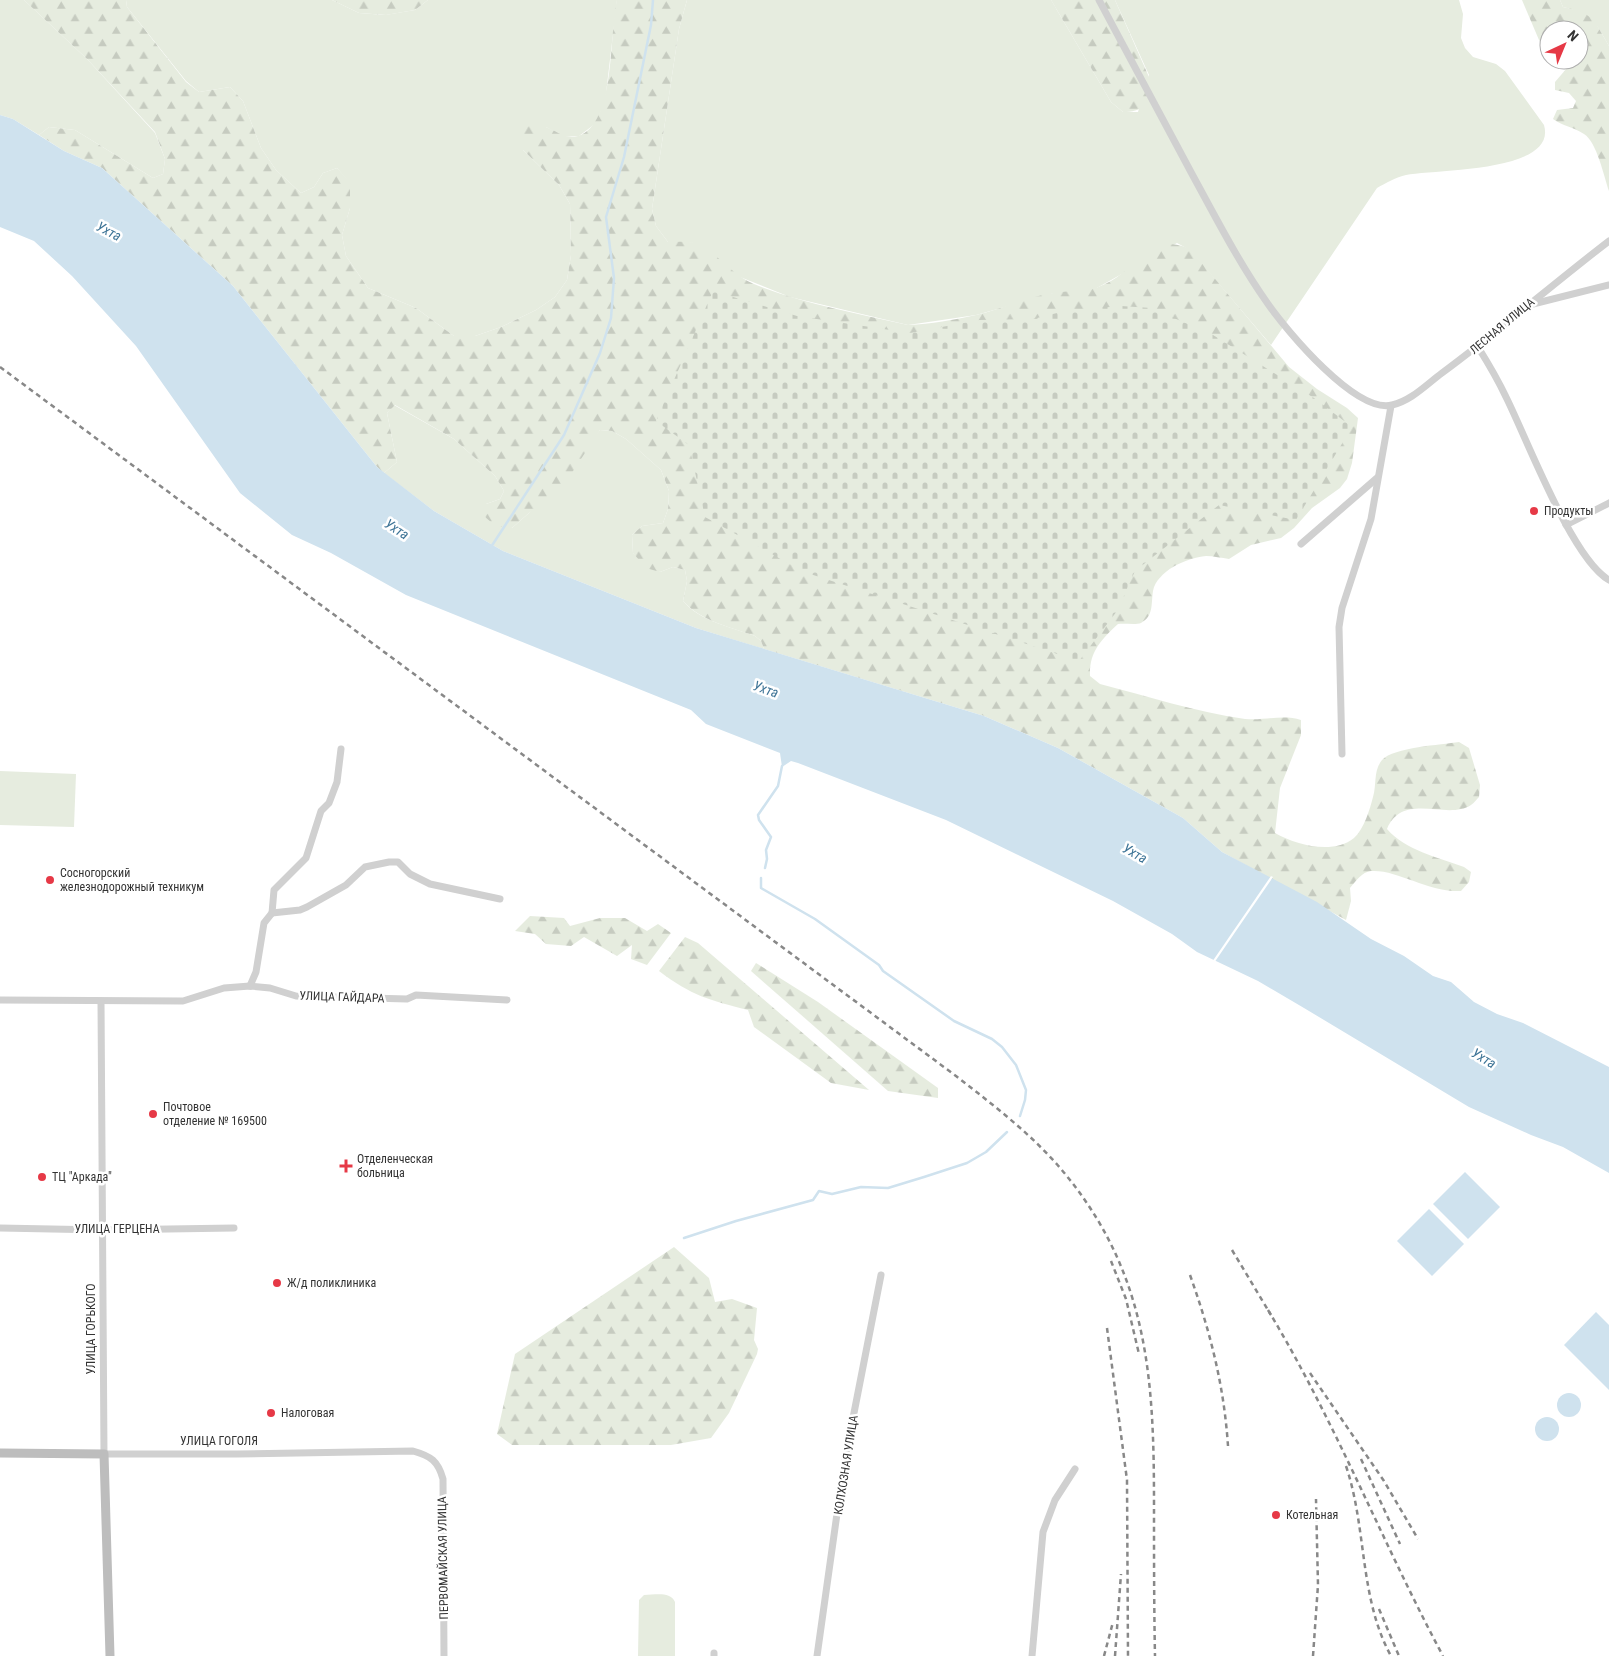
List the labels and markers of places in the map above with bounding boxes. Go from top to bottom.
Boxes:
place label: Продукты [1544,504,1593,518]
marker: Продукты [1528,505,1540,517]
place label: Сосногорский железнодорожный техникум [60,866,204,894]
marker: Сосногорский железнодорожный техникум [44,874,56,886]
place label: Почтовое отделение № 169500 [163,1100,267,1128]
marker: Почтовое отделение № 169500 [147,1108,159,1120]
place label: Отделенческая больница [357,1152,433,1180]
marker: Отделенческая больница [339,1159,353,1173]
place label: ТЦ "Аркада" [52,1170,112,1184]
marker: ТЦ "Аркада" [36,1171,48,1183]
place label: Ж/д поликлиника [287,1276,376,1290]
marker: Ж/д поликлиника [271,1277,283,1289]
place label: Налоговая [281,1406,334,1420]
marker: Налоговая [265,1407,277,1419]
place label: Котельная [1286,1508,1338,1522]
marker: Котельная [1270,1509,1282,1521]

